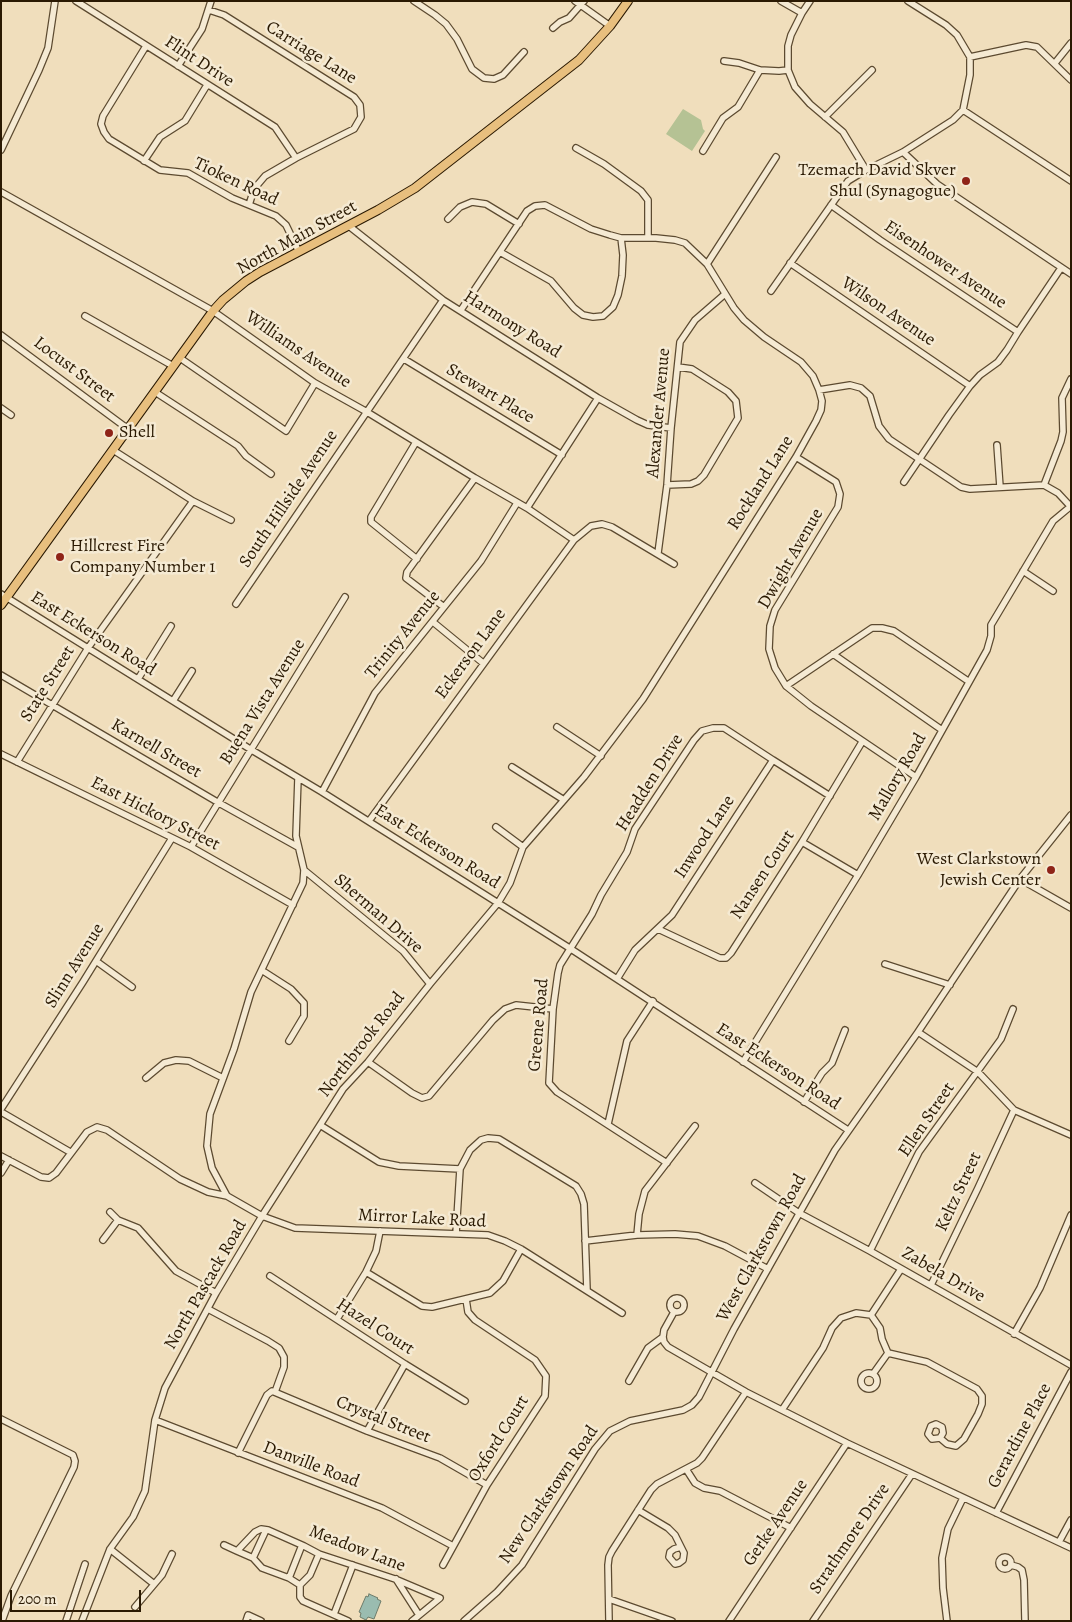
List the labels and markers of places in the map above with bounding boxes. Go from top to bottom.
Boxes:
place label: Tzemach David Skver Shul (Synagogue) [798,160,956,202]
marker: Tzemach David Skver Shul (Synagogue) [960,175,972,187]
place label: Shell [119,422,155,444]
marker: Shell [103,427,115,439]
place label: Hillcrest Fire Company Number 1 [70,536,215,578]
marker: Hillcrest Fire Company Number 1 [54,551,66,563]
place label: West Clarkstown Jewish Center [916,849,1041,892]
marker: West Clarkstown Jewish Center [1045,864,1057,876]

